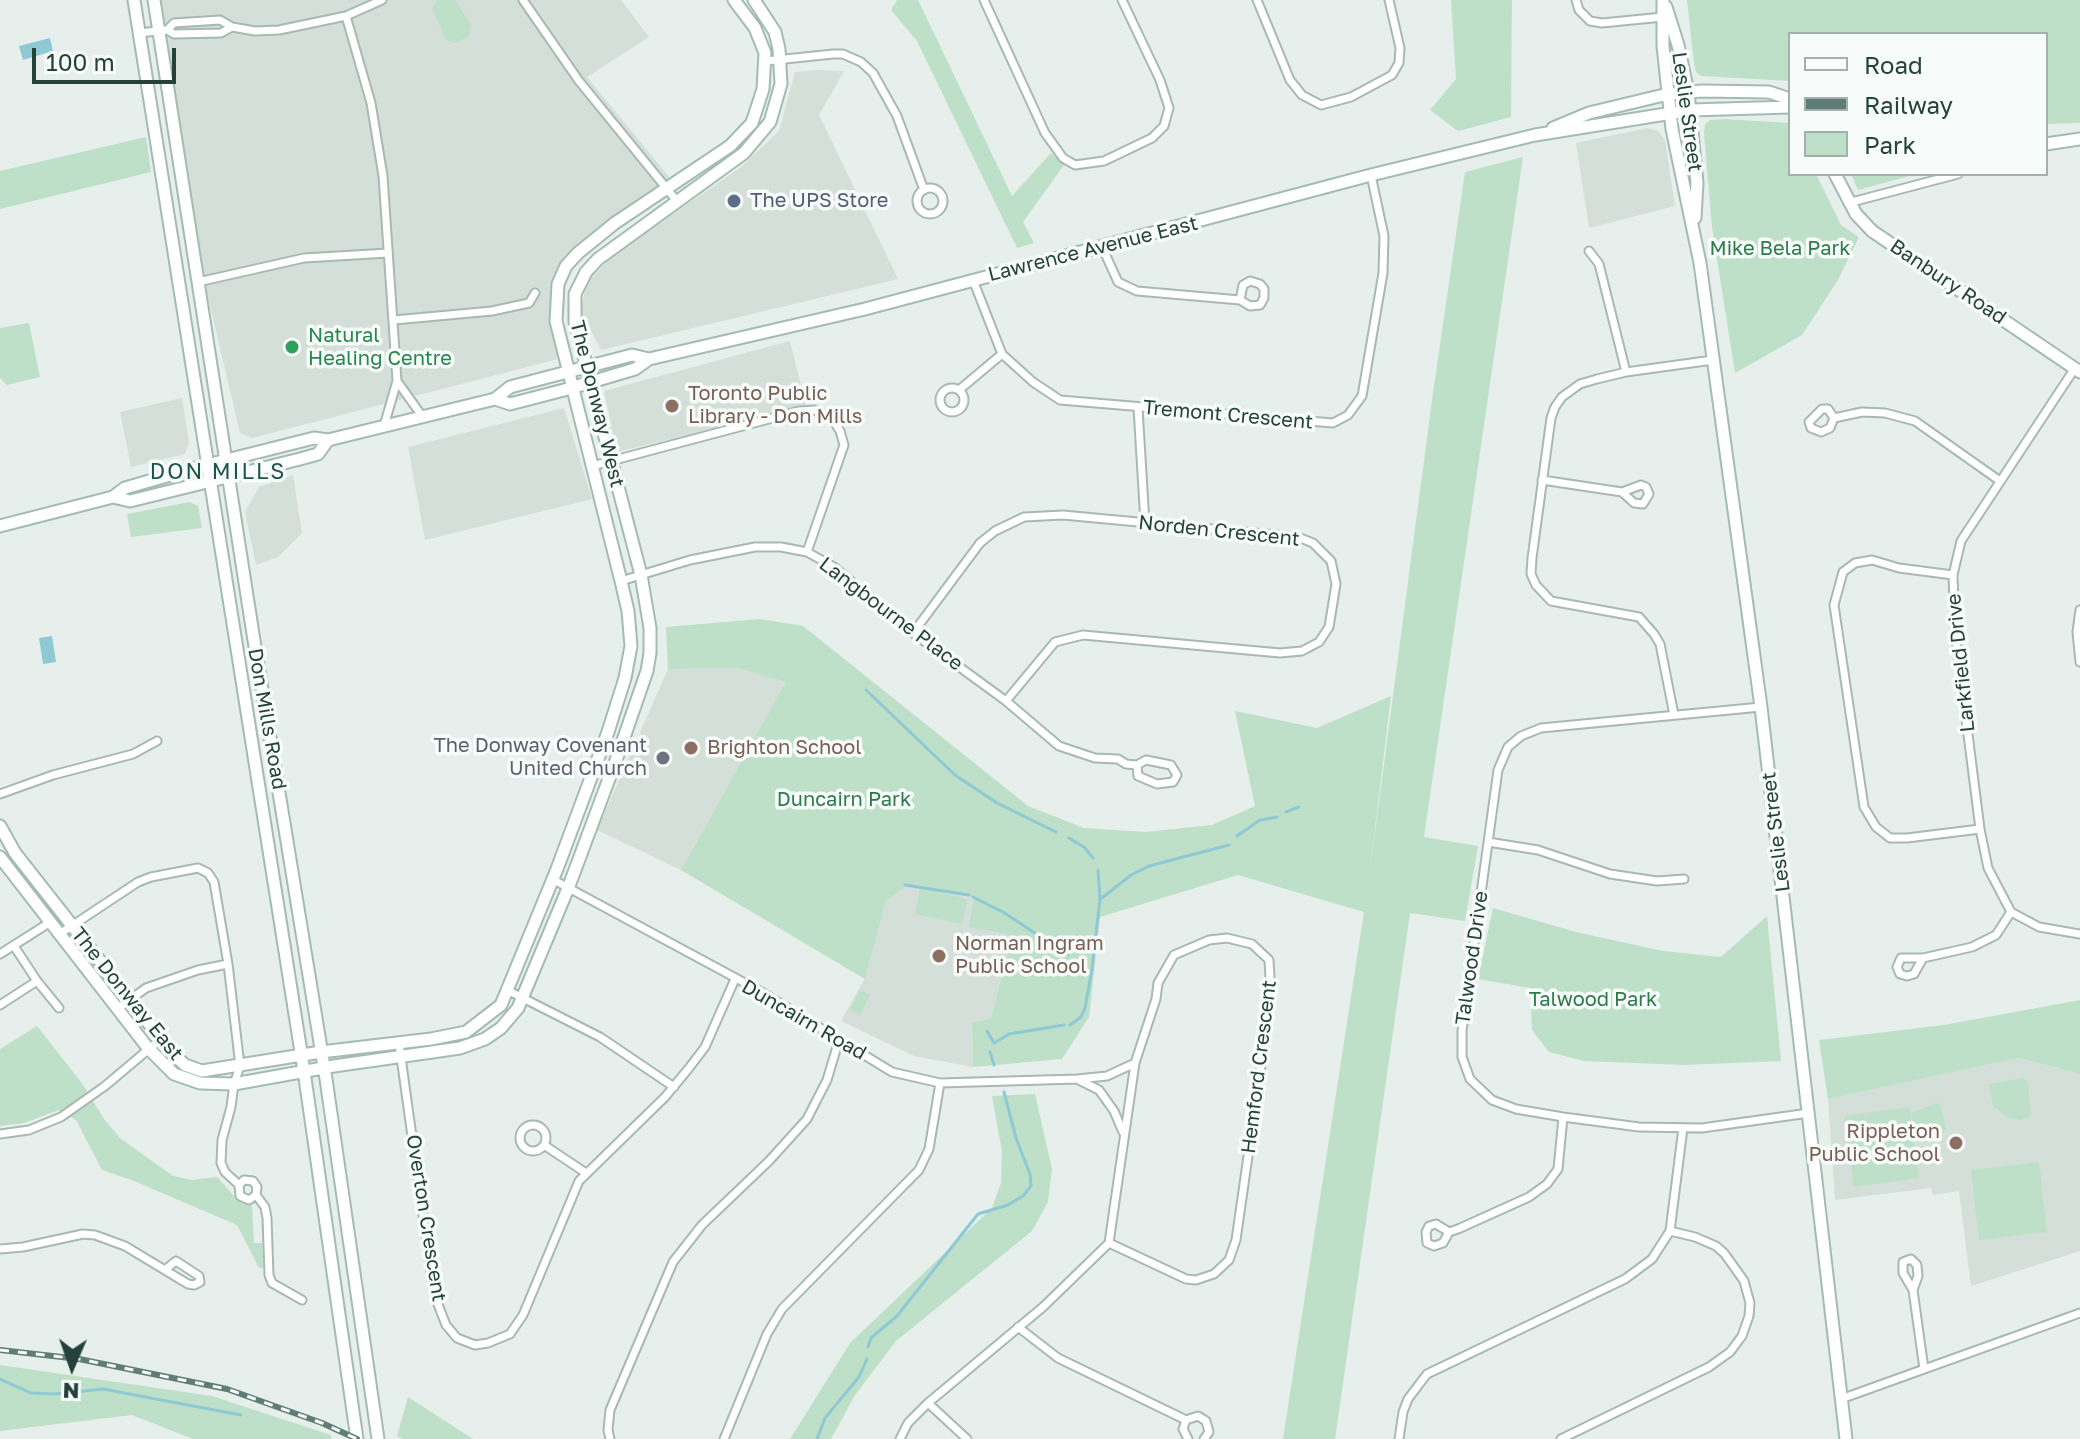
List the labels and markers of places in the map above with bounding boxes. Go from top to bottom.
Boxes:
place label: The UPS Store [750,189,888,213]
marker: The UPS Store [725,192,743,210]
place label: Natural Healing Centre [308,324,452,371]
marker: Natural Healing Centre [283,338,301,356]
place label: Toronto Public Library - Don Mills [688,382,862,429]
marker: Toronto Public Library - Don Mills [663,397,681,415]
place label: The Donway Covenant United Church [433,734,647,781]
place label: Brighton School [707,736,862,760]
marker: Brighton School [682,739,700,757]
marker: The Donway Covenant United Church [654,749,672,767]
place label: Norman Ingram Public School [955,932,1104,979]
marker: Norman Ingram Public School [930,947,948,965]
place label: Rippleton Public School [1808,1120,1940,1167]
marker: Rippleton Public School [1947,1134,1965,1152]

